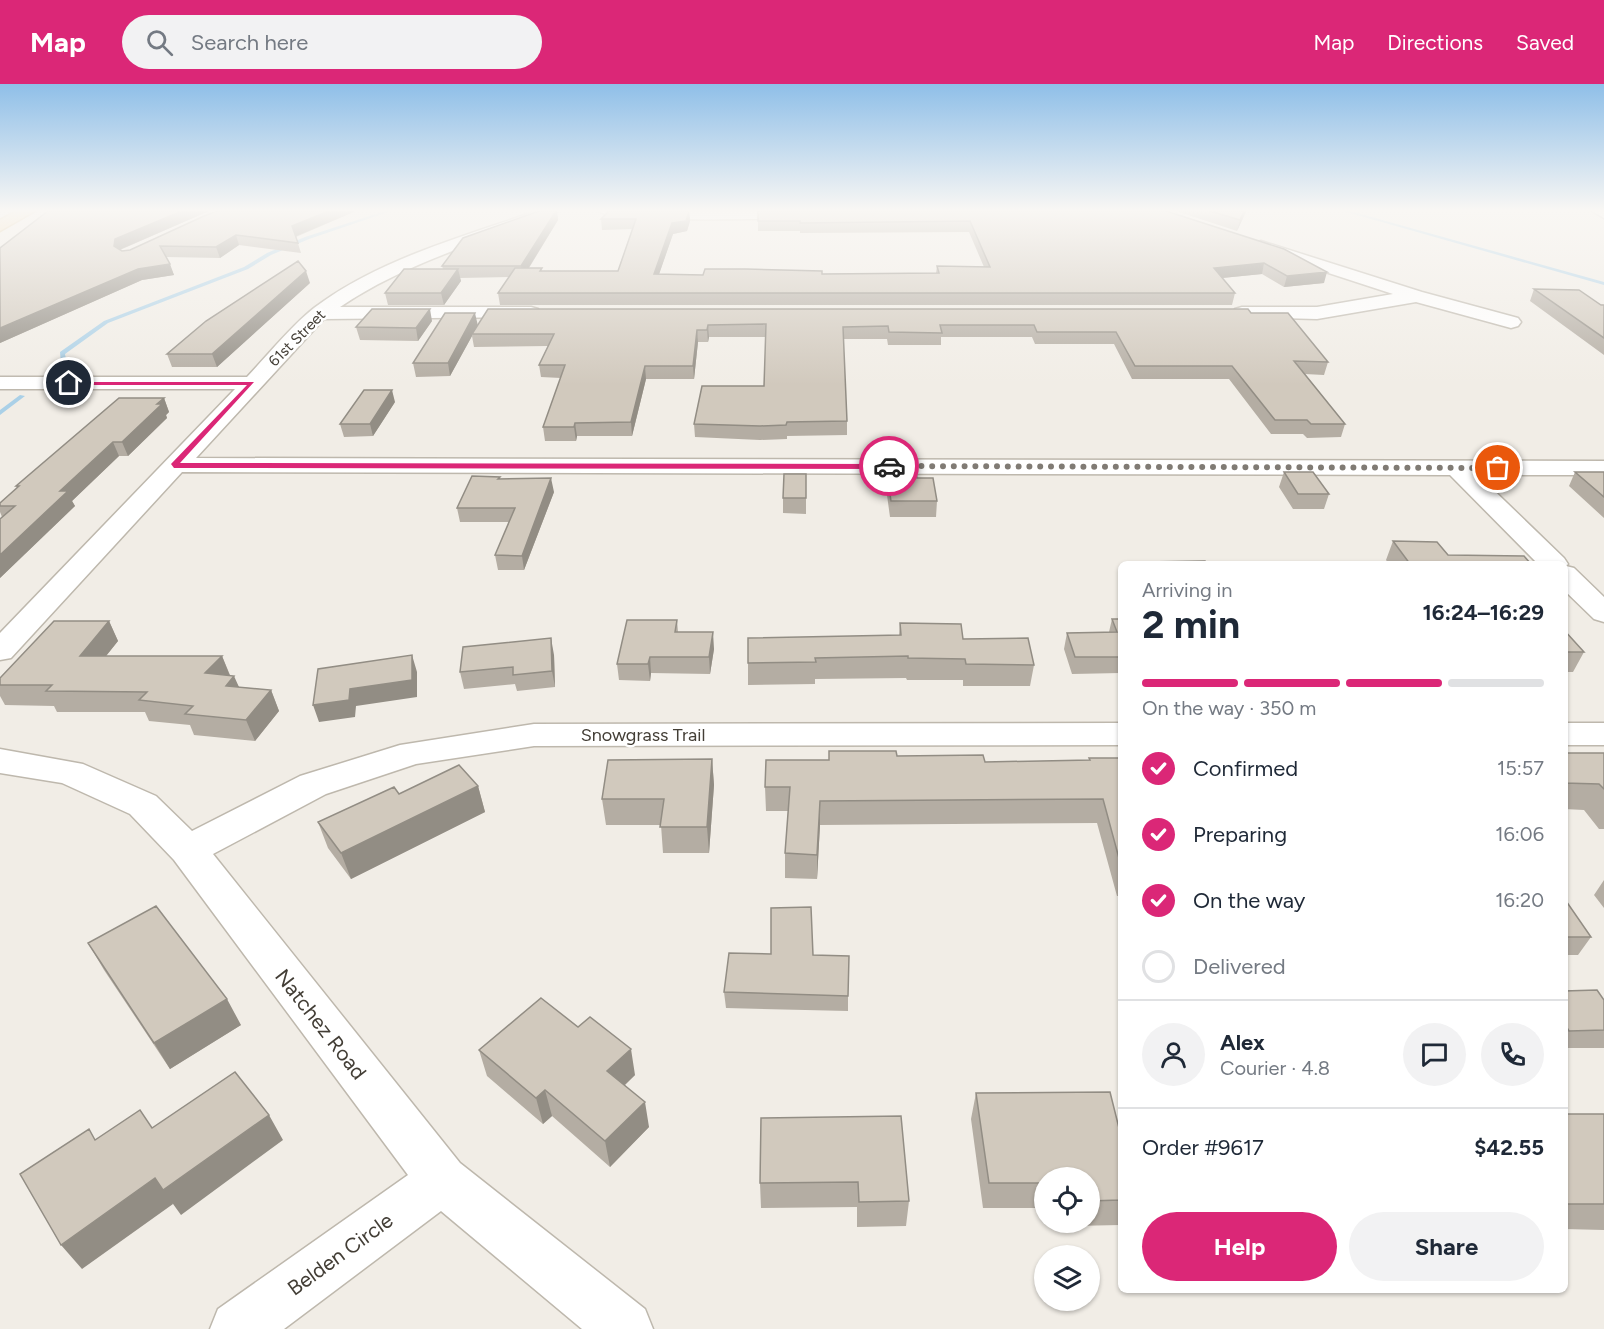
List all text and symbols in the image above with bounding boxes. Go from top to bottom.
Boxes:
search box [122,15,542,69]
text: Map [30,25,86,59]
icon: search [143,26,176,59]
text: Search here [191,29,308,56]
text: Map [1313,30,1354,55]
text: Directions [1387,30,1483,55]
text: Saved [1516,30,1574,55]
street label: 61st Street [265,306,329,370]
pin [43,357,94,408]
icon: home [52,366,85,399]
courier [859,436,919,496]
pin [1472,442,1523,493]
icon: car [873,450,906,483]
icon: bag [1481,451,1514,484]
text: Arriving in [1142,578,1232,602]
text: 16:24–16:29 [1422,599,1544,626]
text: 2 min [1142,601,1240,648]
text: On the way · 350 m [1142,696,1316,720]
street label: Snowgrass Trail [581,724,705,746]
icon: check [1142,752,1175,785]
text: Confirmed [1193,755,1298,782]
text: 15:57 [1497,756,1544,780]
icon: check [1142,818,1175,851]
text: Preparing [1193,821,1287,848]
text: 16:06 [1495,822,1544,846]
icon: check [1142,884,1175,917]
text: On the way [1193,887,1305,914]
text: 16:20 [1495,888,1544,912]
text: Delivered [1193,953,1286,980]
street label: Natchez Road [270,964,372,1084]
button: person [1142,1023,1205,1086]
button: chat [1403,1023,1466,1086]
button: phone [1481,1023,1544,1086]
text: Alex [1220,1029,1265,1056]
text: Courier · 4.8 [1220,1056,1330,1080]
text: Order #9617 [1142,1134,1264,1161]
text: $42.55 [1474,1134,1544,1161]
map controls [1034,1167,1100,1311]
button: locate [1034,1167,1100,1233]
street label: Belden Circle [282,1207,398,1301]
button: Help [1142,1212,1337,1281]
button: Share [1349,1212,1544,1281]
button: layers [1034,1245,1100,1311]

